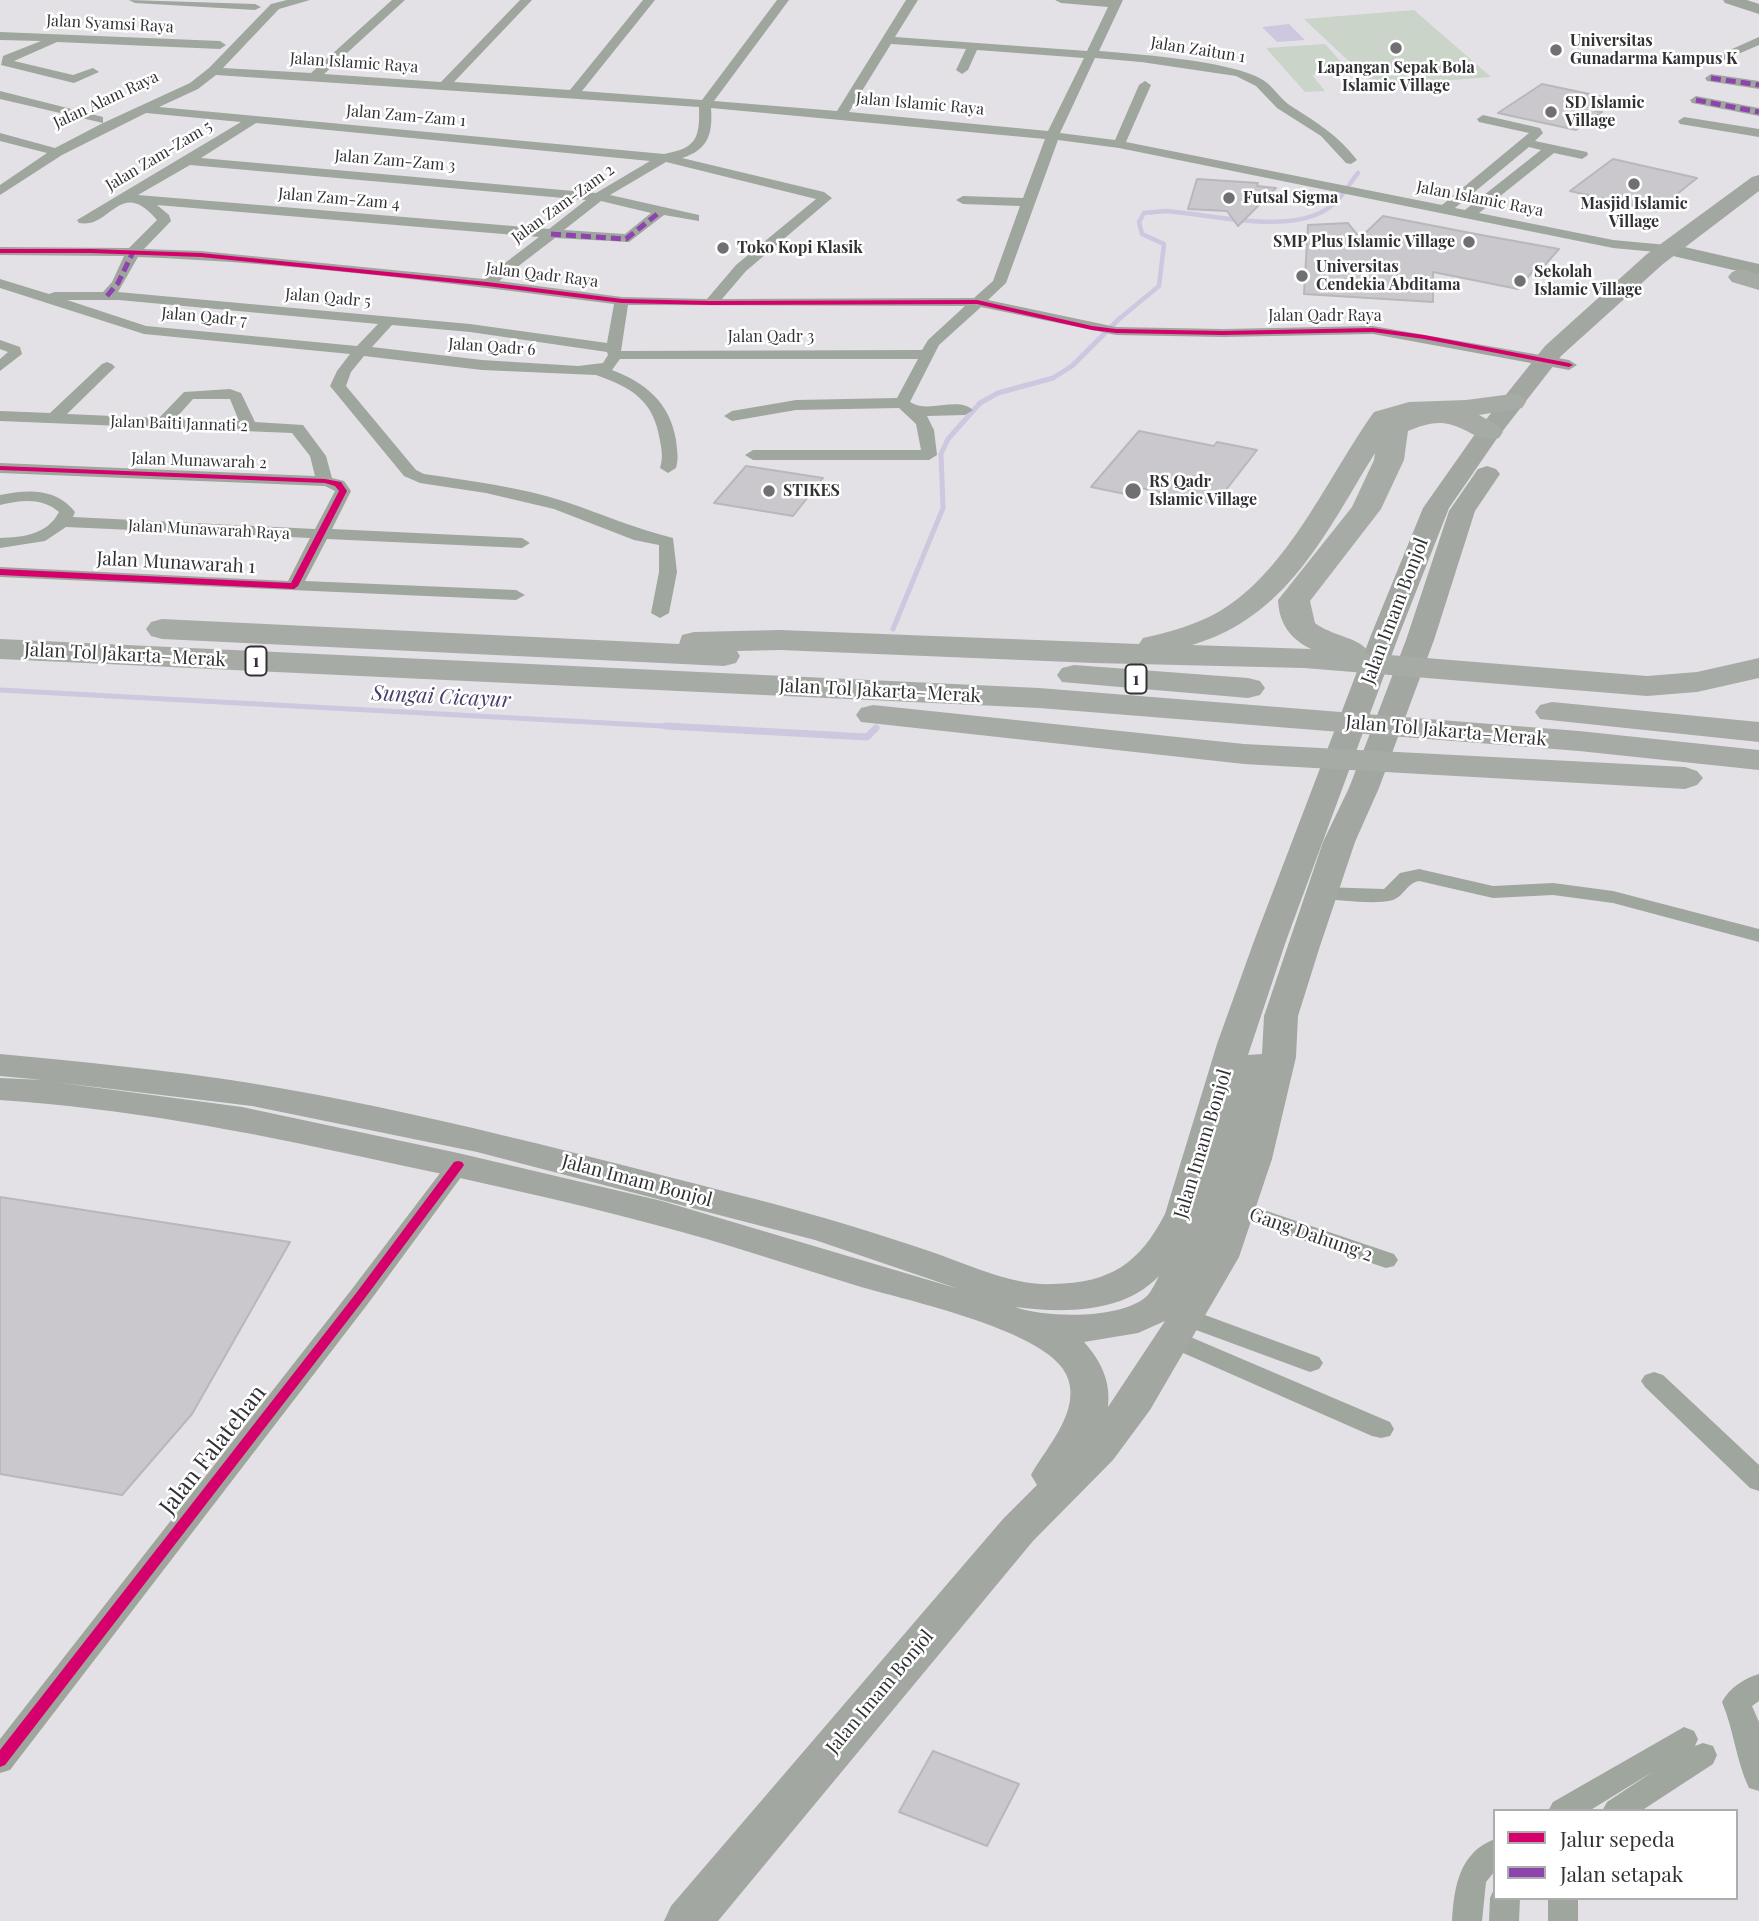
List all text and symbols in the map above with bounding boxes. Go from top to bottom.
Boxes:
street label: Jalan Syamsi Raya [46,11,174,37]
place label: Universitas Gunadarma Kampus K [1570,31,1737,69]
street label: Jalan Zaitun 1 [1149,33,1247,67]
marker: Lapangan Sepak Bola Islamic Village [1388,40,1404,56]
marker: Universitas Gunadarma Kampus K [1548,42,1564,58]
street label: Jalan Islamic Raya [289,49,419,77]
place label: Lapangan Sepak Bola Islamic Village [1317,58,1475,96]
street label: Jalan Alam Raya [50,67,162,133]
street label: Jalan Islamic Raya [855,89,985,119]
place label: SD Islamic Village [1565,93,1645,131]
street label: Jalan Zam-Zam 1 [345,101,467,131]
marker: SD Islamic Village [1543,104,1559,120]
street label: Jalan Zam-Zam 5 [102,117,216,195]
street label: Jalan Zam-Zam 3 [334,146,456,176]
street label: Jalan Zam-Zam 2 [508,160,618,248]
marker: Masjid Islamic Village [1626,176,1642,192]
street label: Jalan Islamic Raya [1415,177,1545,221]
street label: Jalan Zam-Zam 4 [277,184,401,214]
place label: Futsal Sigma [1243,188,1338,208]
marker: Futsal Sigma [1221,190,1237,206]
place label: Masjid Islamic Village [1580,194,1688,232]
place label: SMP Plus Islamic Village [1273,232,1455,252]
marker: SMP Plus Islamic Village [1461,234,1477,250]
place label: Toko Kopi Klasik [737,238,863,258]
marker: Toko Kopi Klasik [715,240,731,256]
place label: Universitas Cendekia Abditama [1316,257,1460,295]
street label: Jalan Qadr Raya [485,259,599,291]
place label: Sekolah Islamic Village [1534,262,1642,300]
marker: Universitas Cendekia Abditama [1294,268,1310,284]
marker: Sekolah Islamic Village [1512,273,1528,289]
street label: Jalan Qadr 5 [284,285,372,311]
street label: Jalan Qadr 7 [161,304,247,330]
street label: Jalan Qadr Raya [1268,306,1382,326]
street label: Jalan Qadr 3 [728,327,814,347]
street label: Jalan Qadr 6 [448,334,536,360]
street label: Jalan Baiti Jannati 2 [110,412,248,436]
street label: Jalan Munawarah 2 [131,449,267,473]
place label: RS Qadr Islamic Village [1149,472,1257,510]
place label: STIKES [783,481,840,501]
marker: RS Qadr Islamic Village [1123,481,1143,501]
marker: STIKES [761,483,777,499]
street label: Jalan Munawarah Raya [127,516,291,544]
street label: Jalan Imam Bonjol [1357,535,1433,687]
street label: Jalan Munawarah 1 [96,547,256,579]
street label: Jalan Tol Jakarta–Merak [24,638,226,672]
road number: 1 [246,646,266,676]
road number: 1 [1126,664,1146,694]
street label: Jalan Tol Jakarta–Merak [779,674,981,708]
water label: Sungai Cicayur [371,681,511,713]
street label: Jalan Tol Jakarta–Merak [1344,711,1548,751]
street label: Jalan Imam Bonjol [1169,1067,1237,1221]
street label: Jalan Imam Bonjol [559,1150,715,1212]
street label: Gang Dahung 2 [1246,1203,1376,1267]
street label: Jalan Falatehan [154,1380,272,1520]
street label: Jalan Imam Bonjol [821,1625,939,1759]
legend [1493,1809,1738,1900]
text: Jalur sepeda [1560,1824,1675,1852]
text: Jalan setapak [1560,1859,1683,1887]

